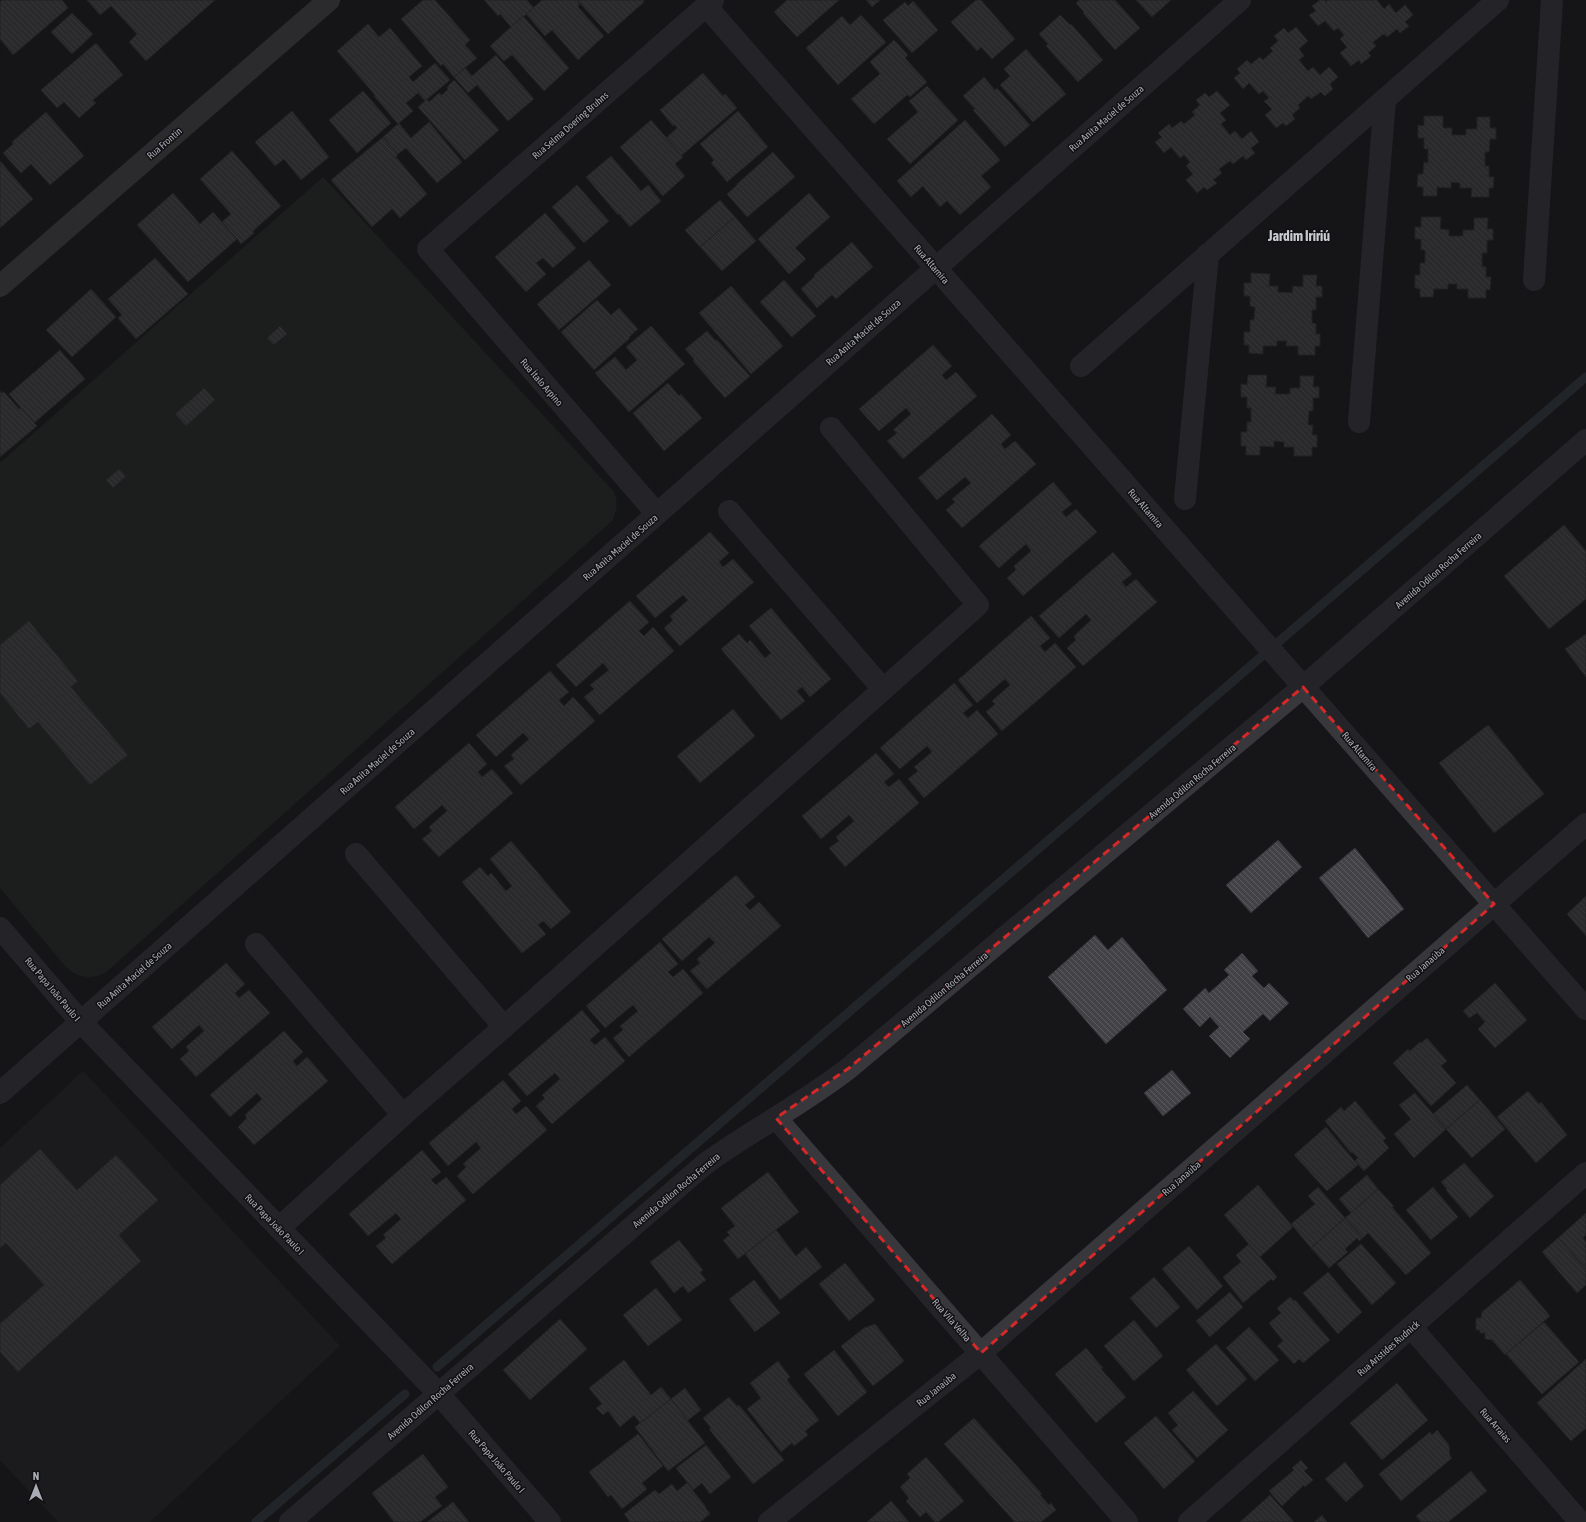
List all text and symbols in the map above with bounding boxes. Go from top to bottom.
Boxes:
street label: Rua Anita Maciel de Souza [1067,83,1146,154]
street label: Rua Selma Doering Bruhns [530,89,611,161]
street label: Rua Frontin [145,125,184,161]
district label: Jardim Iririú [1267,228,1330,244]
street label: Rua Altamira [912,243,952,286]
street label: Rua Anita Maciel de Souza [824,297,903,368]
street label: Rua Ítalo Arpino [518,356,565,408]
street label: Rua Altamira [1126,487,1166,530]
street label: Rua Anita Maciel de Souza [581,512,660,583]
street label: Avenida Odilon Rocha Ferreira [1393,530,1484,611]
street label: Rua Anita Maciel de Souza [338,726,417,797]
street label: Rua Altamira [1340,730,1380,773]
street label: Avenida Odilon Rocha Ferreira [1146,741,1238,821]
street label: Rua Anita Maciel de Souza [95,940,174,1011]
street label: Rua Janaúba [1404,944,1447,984]
street label: Avenida Odilon Rocha Ferreira [898,949,990,1029]
street label: Rua Papa João Paulo I [23,955,83,1023]
street label: Avenida Odilon Rocha Ferreira [630,1150,722,1230]
street label: Rua Janaúba [1160,1158,1203,1198]
street label: Rua Papa João Paulo I [243,1192,306,1257]
street label: Rua Vila Velha [930,1297,973,1344]
street label: Rua Aristides Rudnick [1355,1318,1422,1378]
street label: Avenida Odilon Rocha Ferreira [385,1361,476,1442]
street label: Rua Janaúba [914,1370,958,1409]
street label: Rua Arraias [1478,1406,1514,1445]
street label: Rua Papa João Paulo I [466,1428,527,1495]
north arrow [16,1466,56,1506]
text: N [33,1470,39,1482]

